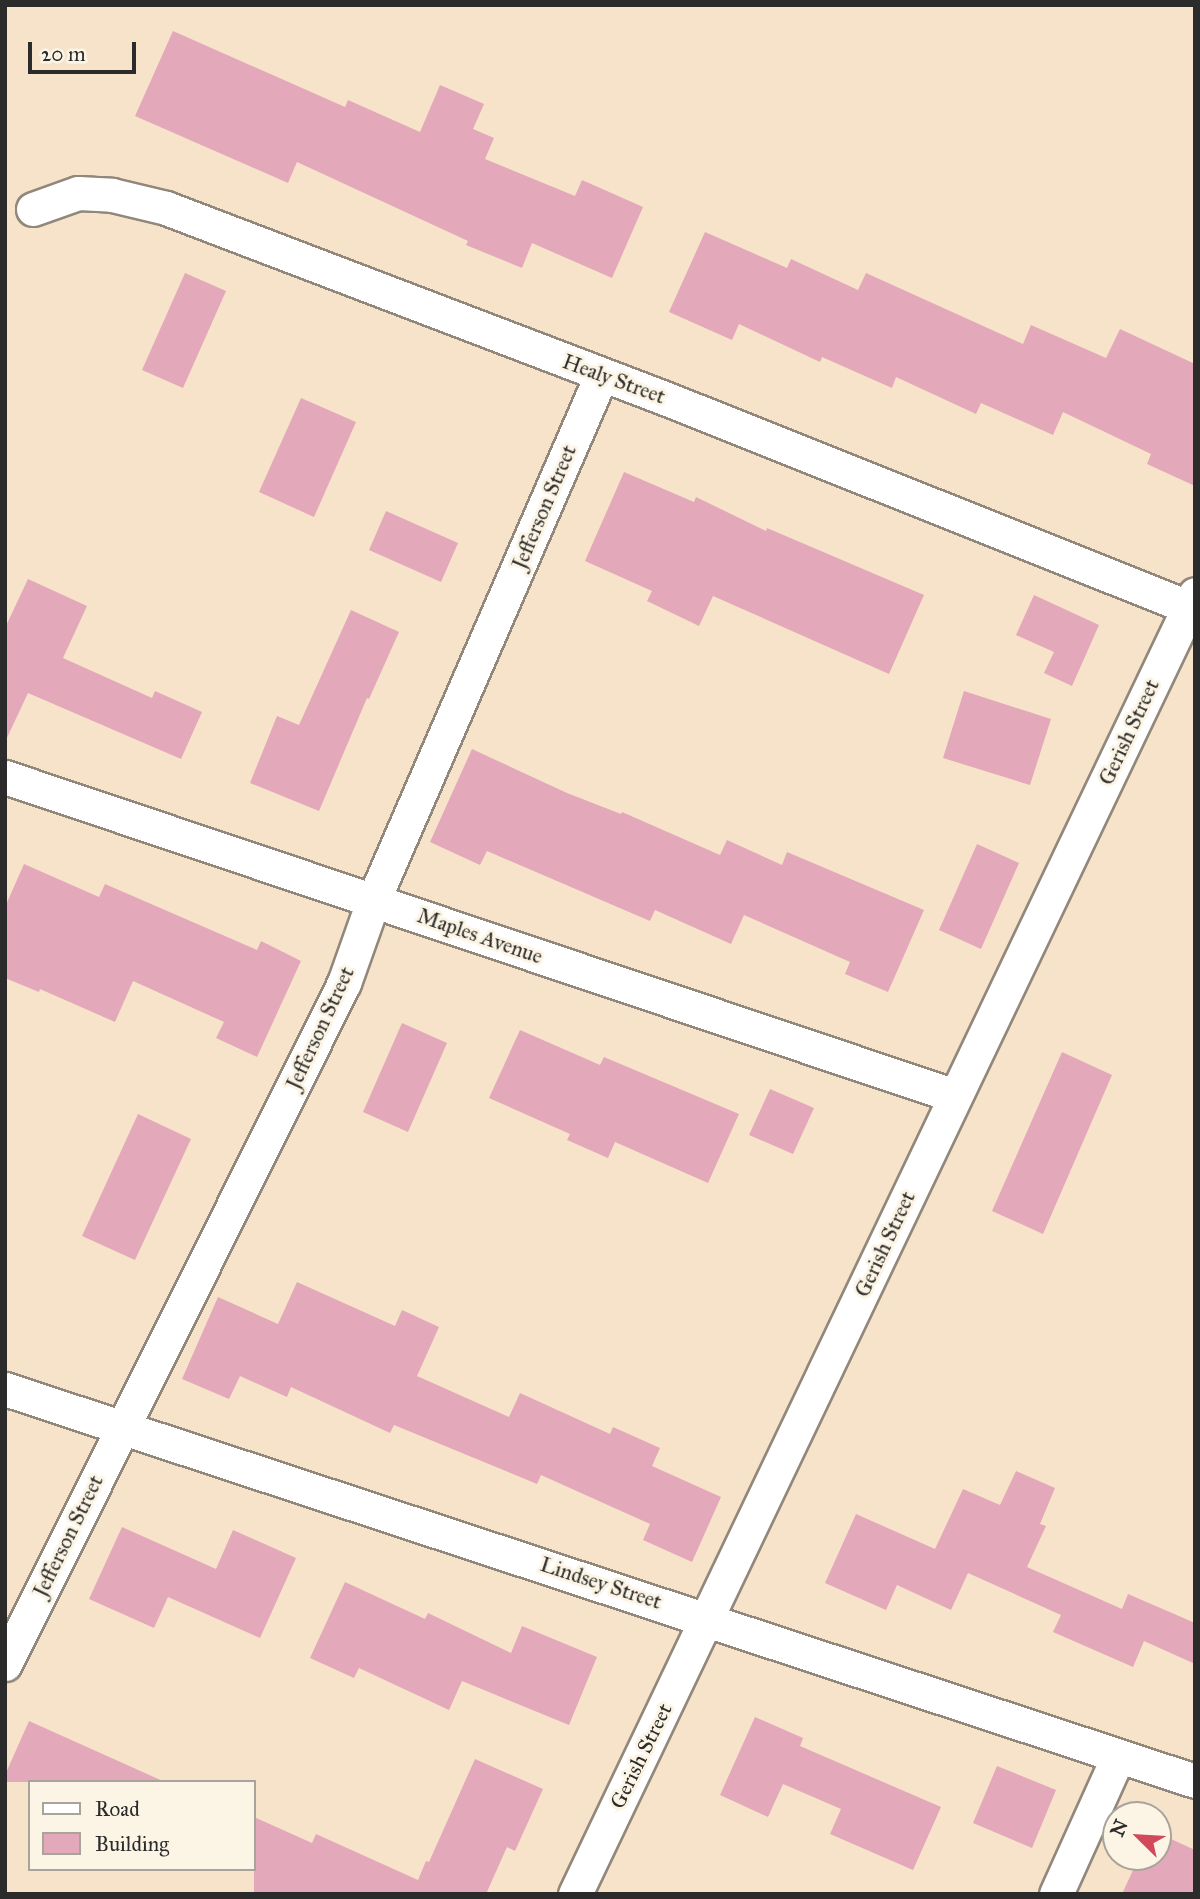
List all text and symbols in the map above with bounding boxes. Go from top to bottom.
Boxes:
scale bar [32,28,140,72]
text: 20 m [41,41,86,67]
street label: Healy Street [559,349,669,409]
street label: Jefferson Street [507,441,581,573]
street label: Gerish Street [1094,675,1164,789]
street label: Maples Avenue [414,903,546,969]
street label: Jefferson Street [281,963,359,1093]
street label: Gerish Street [850,1187,920,1301]
street label: Jefferson Street [28,1471,108,1601]
street label: Lindsey Street [537,1552,665,1614]
street label: Gerish Street [605,1699,677,1813]
legend [28,1780,256,1871]
text: Road [95,1796,140,1822]
north arrow [1102,1801,1172,1871]
text: N [1105,1816,1133,1840]
text: Building [95,1831,169,1857]

